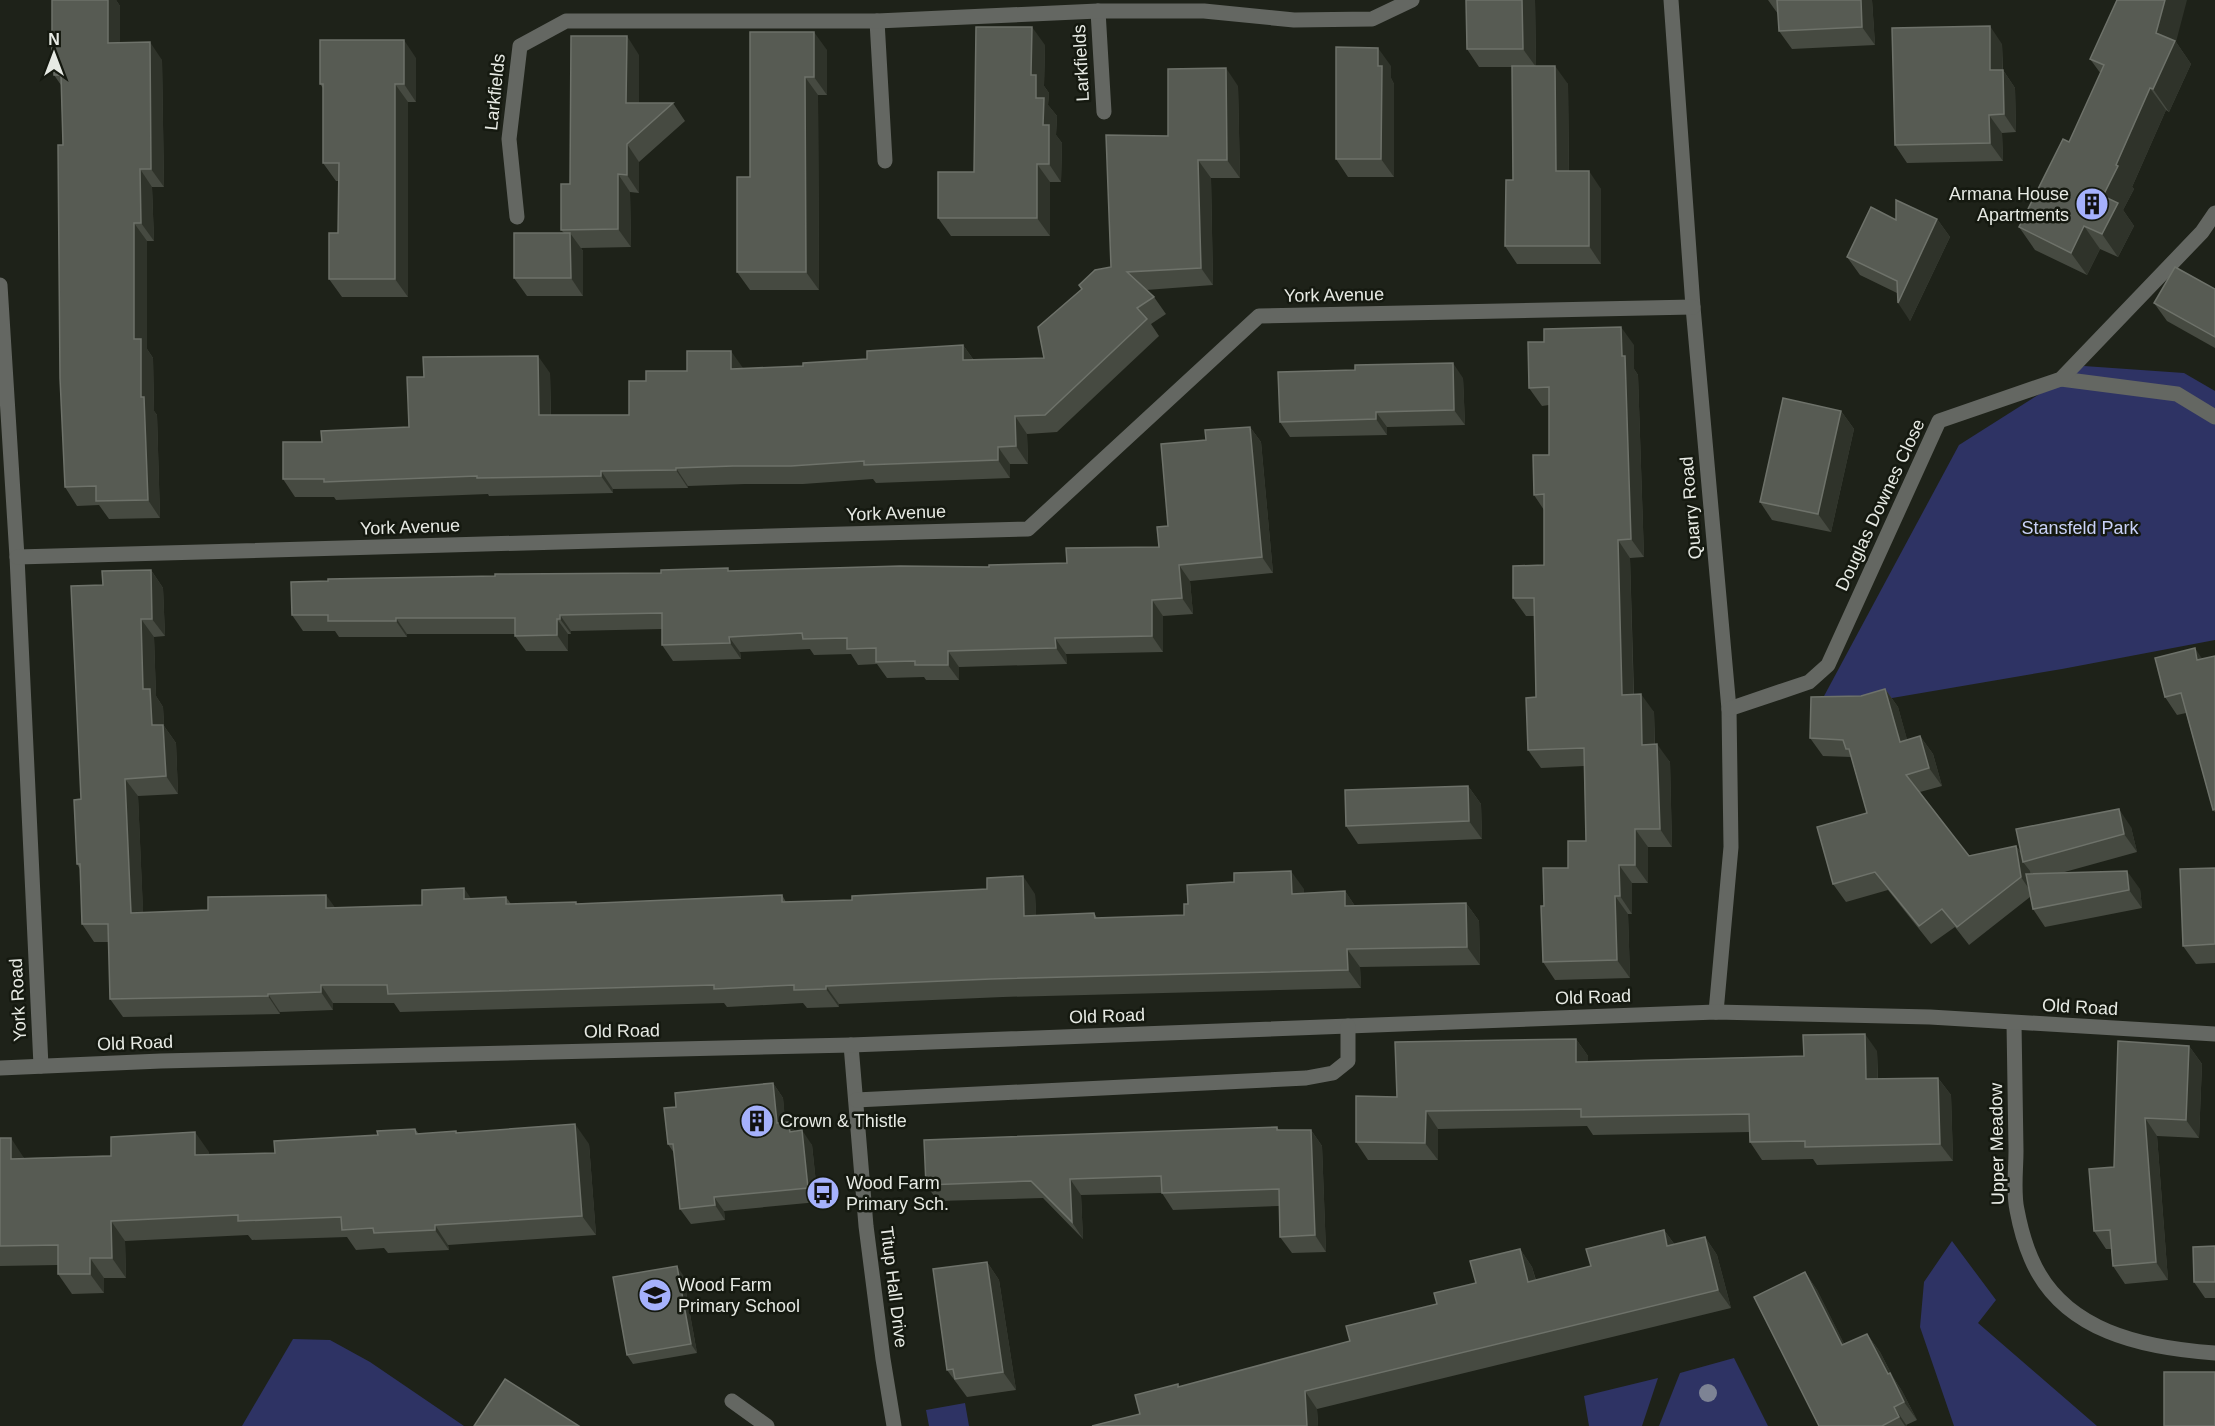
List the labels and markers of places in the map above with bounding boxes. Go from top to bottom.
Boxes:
place label: Armana House Apartments [1949,184,2069,225]
building icon: Armana House Apartments [2074,186,2110,222]
building icon: Crown & Thistle [739,1103,775,1139]
place label: Crown & Thistle [780,1111,907,1131]
place label: Wood Farm Primary Sch. [846,1173,949,1214]
bus stop icon: Wood Farm Primary Sch. [805,1175,841,1211]
place label: Wood Farm Primary School [678,1275,800,1316]
school or university icon: Wood Farm Primary School [637,1277,673,1313]

